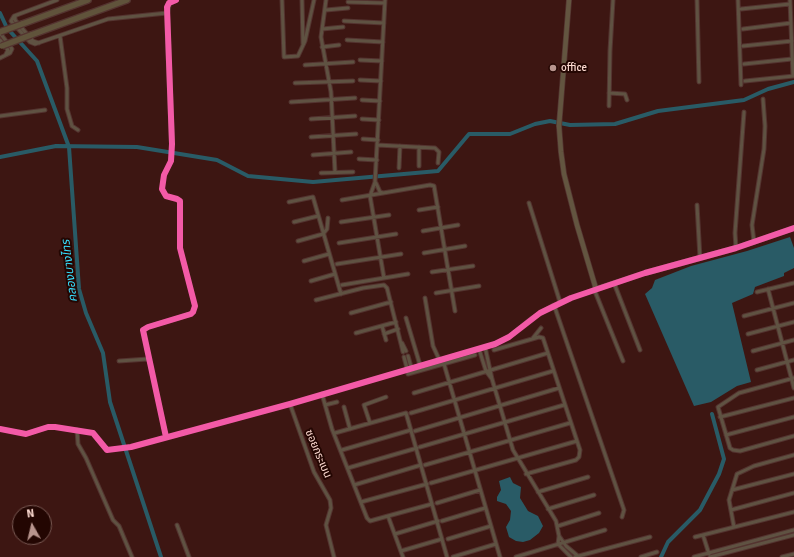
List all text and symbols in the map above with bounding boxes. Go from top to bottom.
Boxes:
place label: office [561,61,587,75]
marker: office [548,63,558,73]
water label: คลองบางไทร [59,239,81,303]
street label: ซอยกระเบน [302,428,334,480]
north arrow [12,505,52,545]
text: N [26,507,35,521]

